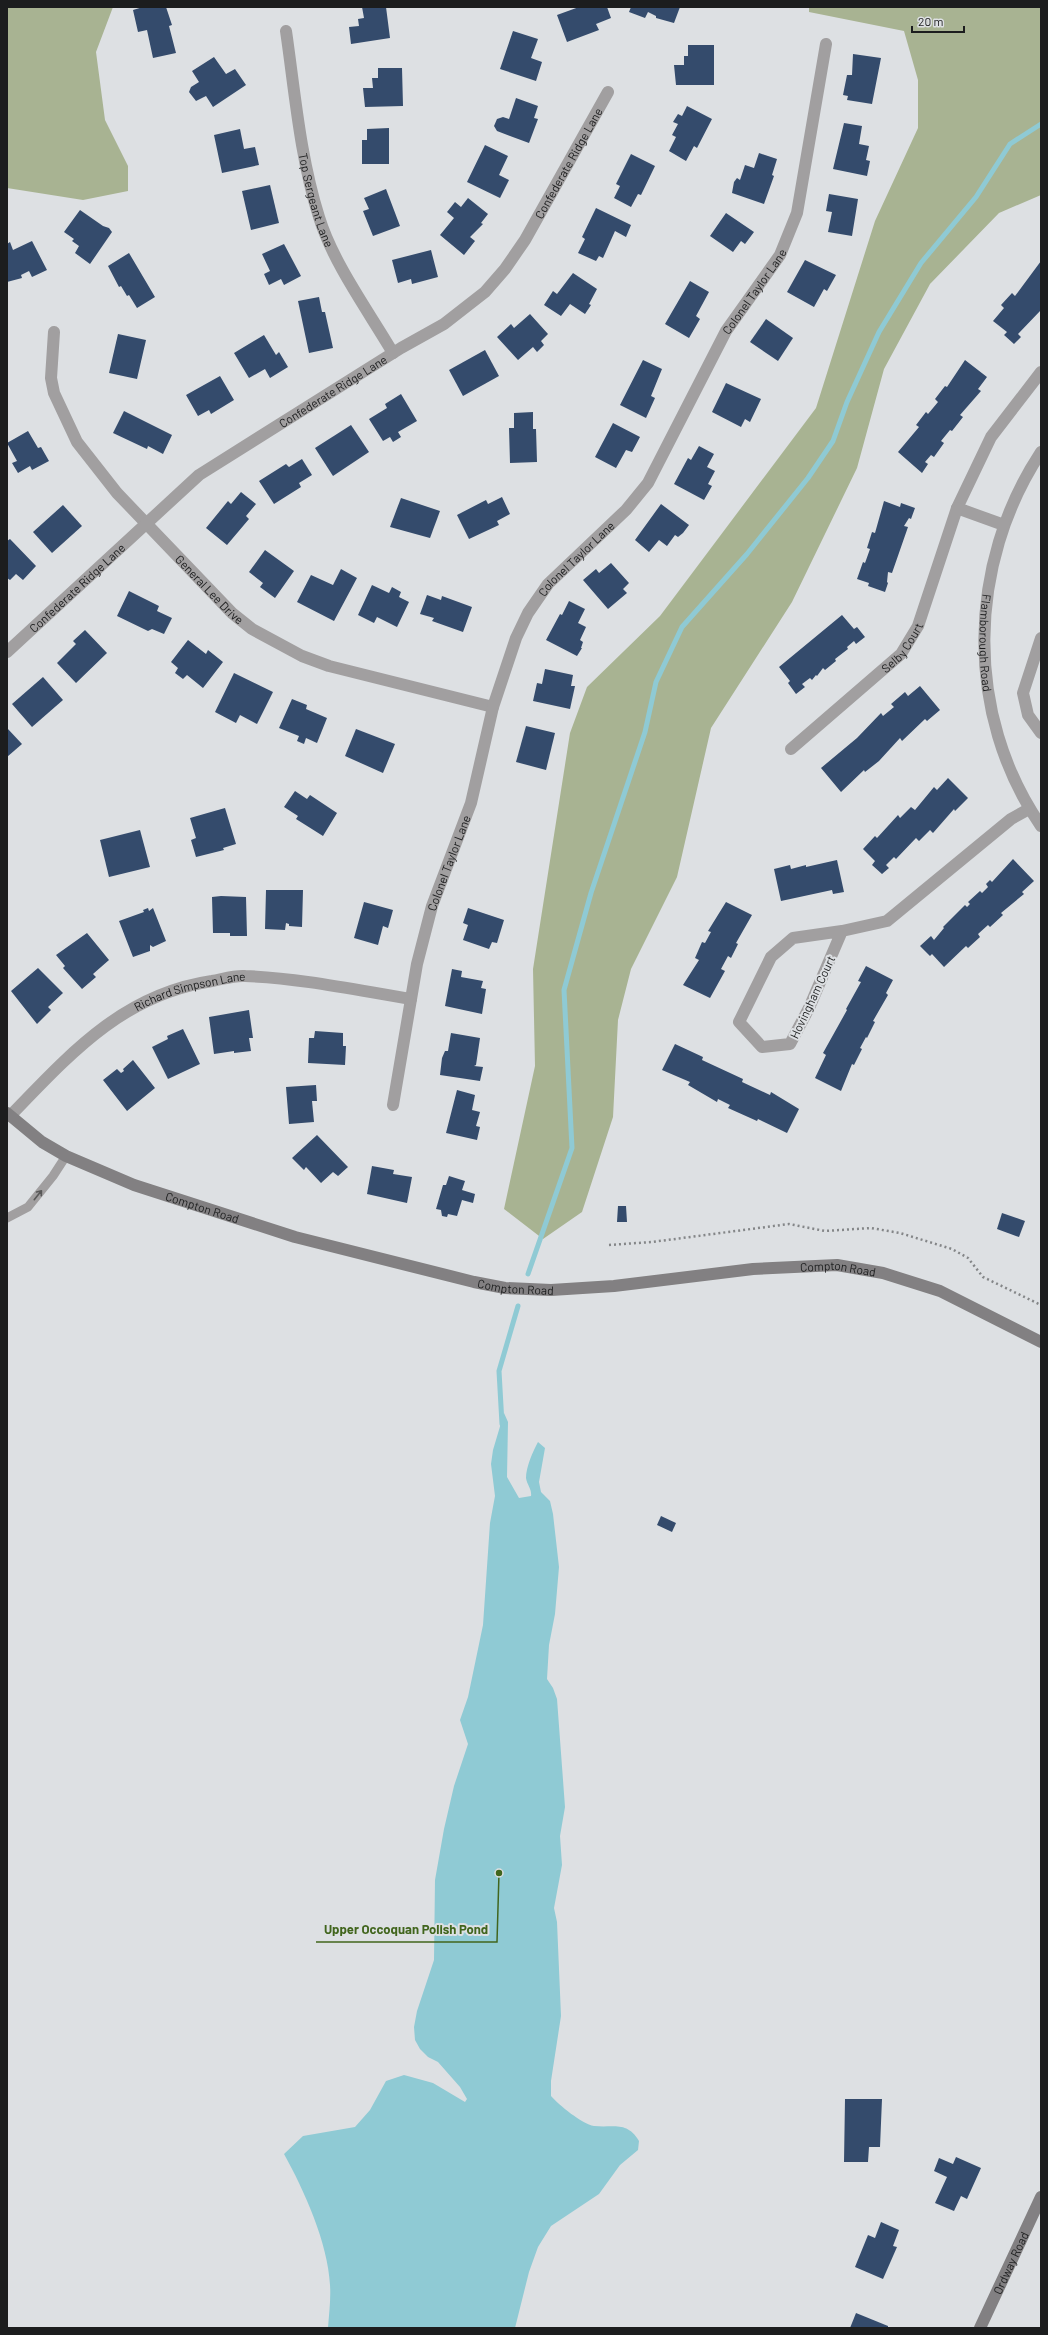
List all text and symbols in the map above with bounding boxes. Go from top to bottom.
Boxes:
scale bar [912,8,964,34]
text: 20 m [918,14,944,28]
street label: Confederate Ridge Lane [532,105,605,221]
street label: Top Sergeant Lane [297,152,337,249]
street label: Colonel Taylor Lane [719,247,789,337]
street label: Confederate Ridge Lane [276,352,389,430]
street label: Colonel Taylor Lane [535,518,617,599]
street label: Confederate Ridge Lane [26,540,127,635]
street label: General Lee Drive [173,552,247,627]
street label: Flamborough Road [977,593,995,693]
street label: Selby Court [878,621,926,675]
street label: Colonel Taylor Lane [424,813,473,912]
street label: Hovingham Court [787,953,837,1041]
street label: Richard Simpson Lane [131,969,246,1013]
street label: Compton Road [164,1189,241,1226]
one-way arrow [33,1190,42,1201]
street label: Compton Road [800,1258,877,1279]
street label: Compton Road [476,1276,554,1297]
callout: Upper Occoquan Polish Pond [316,1917,497,1942]
text: Upper Occoquan Polish Pond [324,1921,488,1937]
street label: Ordway Road [990,2229,1031,2296]

